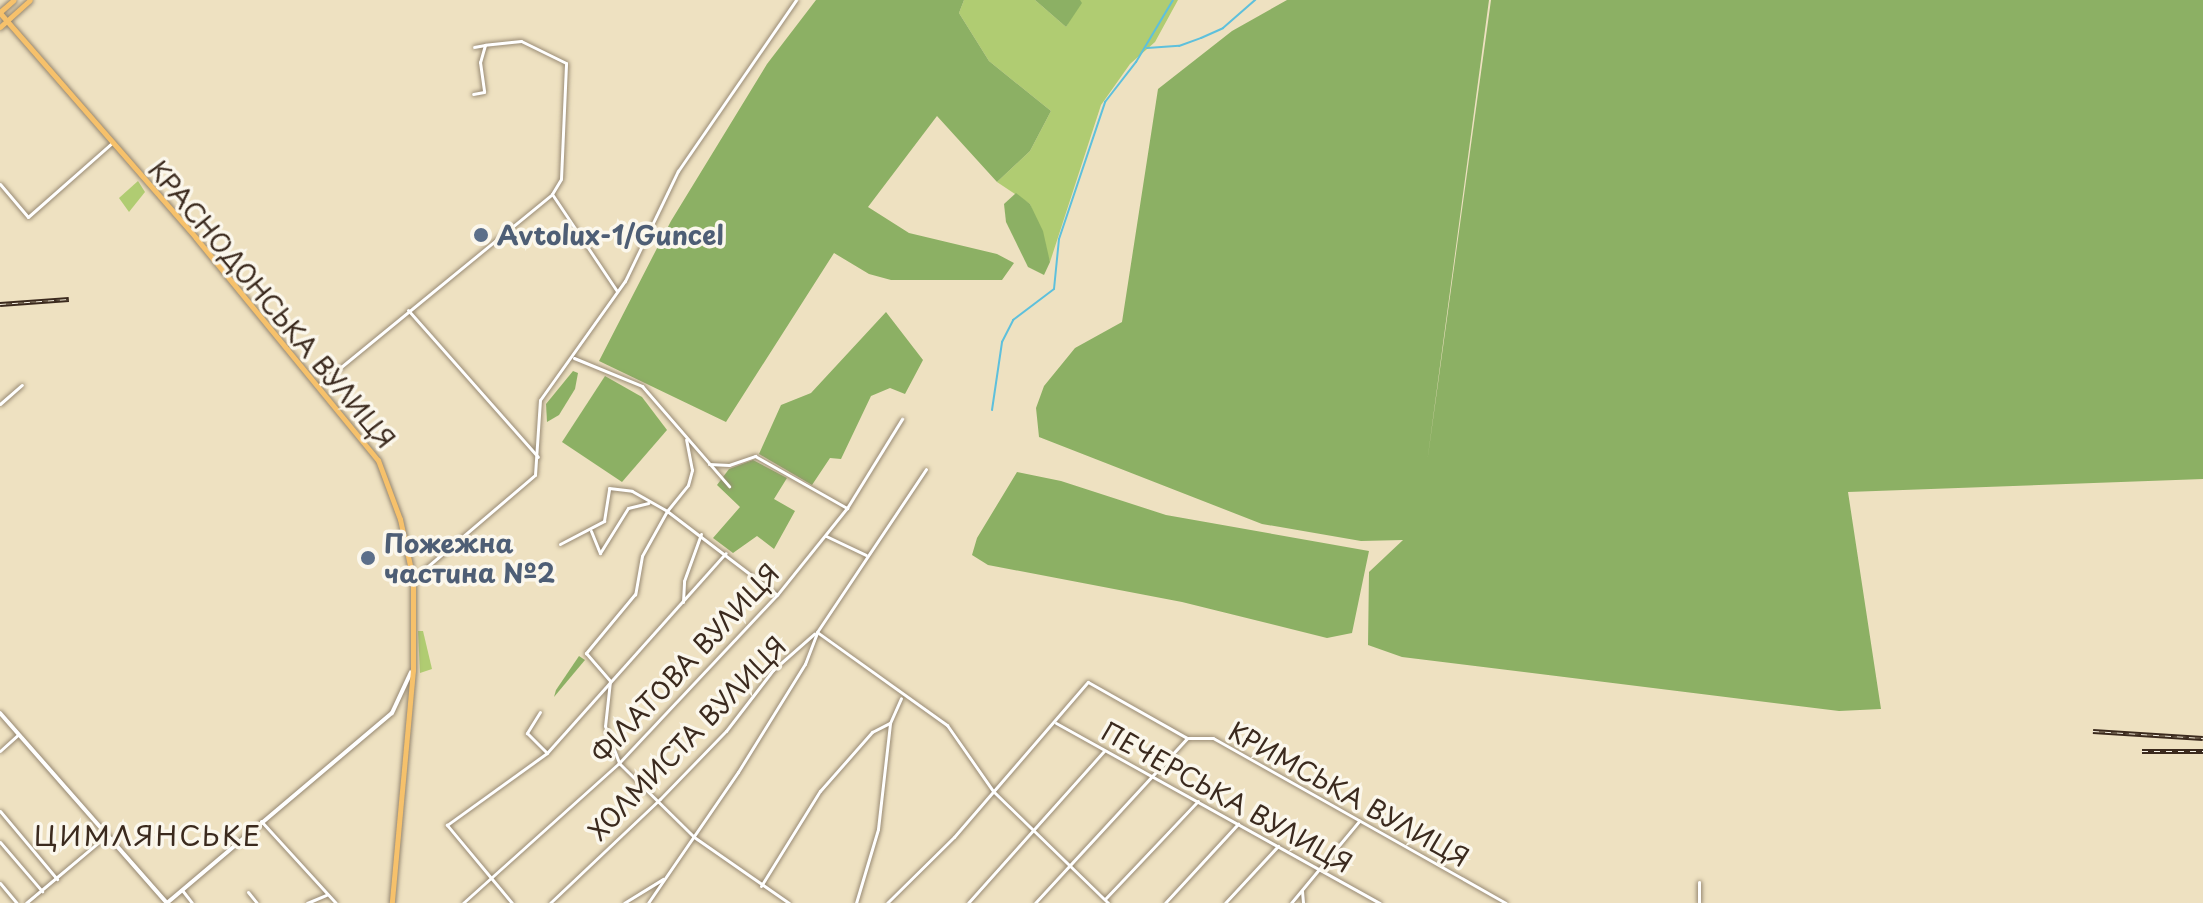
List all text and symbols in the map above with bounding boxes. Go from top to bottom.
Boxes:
street label: КРАСНОДОНСЬКА ВУЛИЦЯ [143,154,401,454]
place label: Avtolux-1/Guncel [497,219,724,251]
marker: Avtolux-1/Guncel [472,226,490,244]
place label: Пожежна частина №2 [384,527,557,588]
marker: Пожежна частина №2 [359,549,377,567]
street label: ФІЛАТОВА ВУЛИЦЯ [585,557,785,769]
street label: ХОЛМИСТА ВУЛИЦЯ [581,629,793,847]
street label: ПЕЧЕРСЬКА ВУЛИЦЯ [1097,715,1357,879]
street label: КРИМСЬКА ВУЛИЦЯ [1224,715,1474,873]
district label: ЦИМЛЯНСЬКЕ [35,818,261,852]

